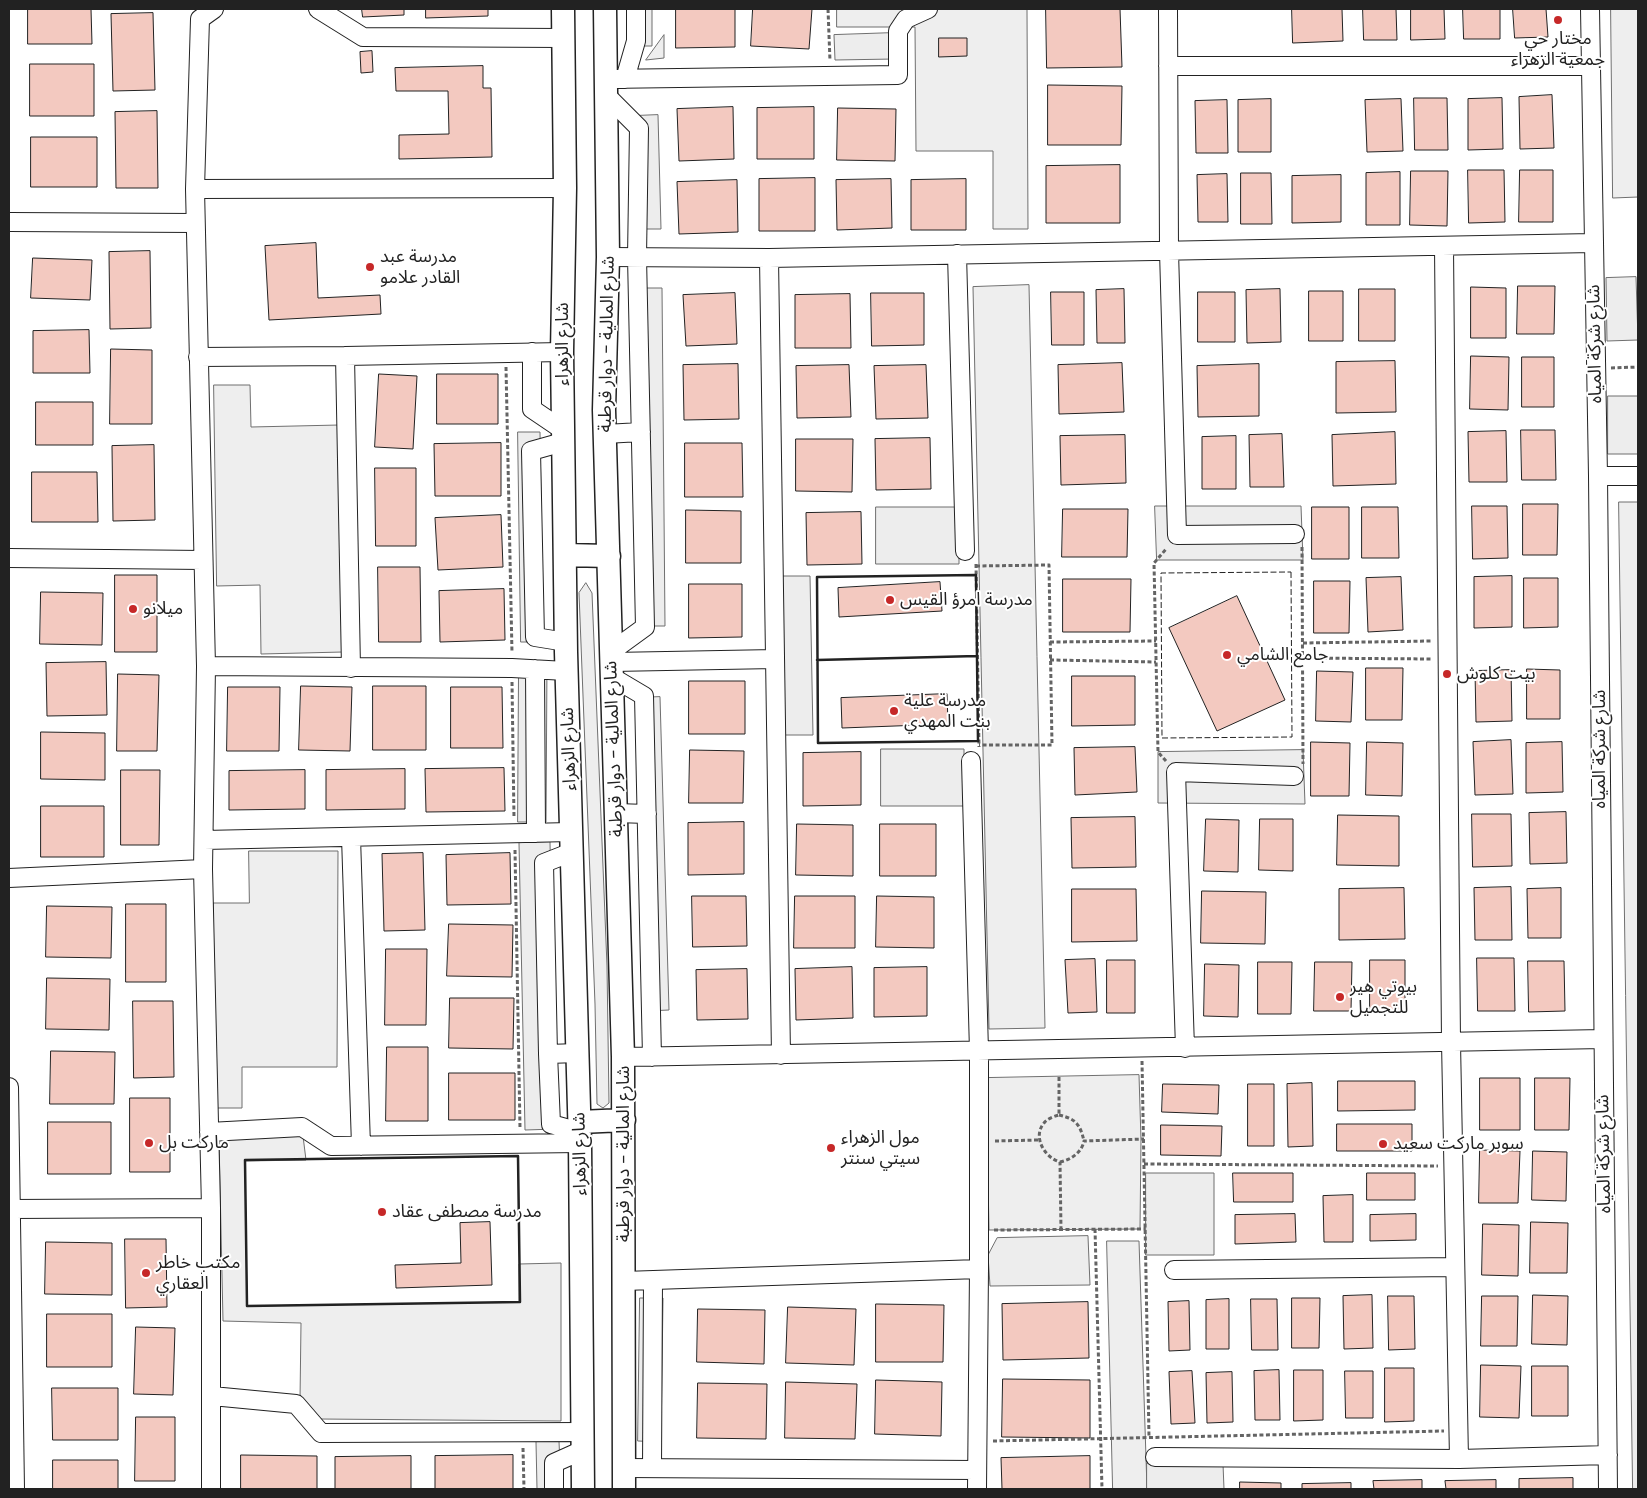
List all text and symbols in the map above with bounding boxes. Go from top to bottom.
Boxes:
marker: مختار حي جمعية الزهراء [1552,14,1564,26]
place label: مختار حي جمعية الزهراء [1511,28,1605,70]
place label: مدرسة عبد القادر علامو [380,246,460,288]
street label: شارع المالية - دوار قرطبة [595,256,619,432]
marker: مدرسة عبد القادر علامو [364,261,376,273]
street label: شارع شركة المياه [1583,284,1607,404]
street label: شارع الزهراء [552,302,574,386]
place label: مدرسة امرؤ القيس [900,589,1033,611]
marker: مدرسة امرؤ القيس [884,594,896,606]
place label: ميلانو [143,598,183,620]
marker: ميلانو [127,603,139,615]
place label: جامع الشامي [1237,644,1328,666]
marker: جامع الشامي [1221,649,1233,661]
street label: شارع المالية - دوار قرطبة [600,660,628,838]
place label: بيت كلوش [1457,663,1536,685]
marker: بيت كلوش [1441,668,1453,680]
place label: مدرسة علية بنت المهدي [904,690,991,732]
street label: شارع شركة المياه [1589,690,1611,808]
marker: مدرسة علية بنت المهدي [888,705,900,717]
street label: شارع الزهراء [557,707,581,791]
place label: بيوتي هير للتجميل [1350,976,1417,1019]
marker: بيوتي هير للتجميل [1334,991,1346,1003]
street label: شارع المالية - دوار قرطبة [613,1066,635,1242]
street label: شارع شركة المياه [1592,1094,1616,1214]
street label: شارع الزهراء [568,1112,592,1196]
place label: مول الزهراء سيتي سنتر [841,1127,920,1170]
place label: ماركت بل [159,1132,229,1154]
place label: سوبر ماركت سعيد [1393,1133,1524,1155]
marker: ماركت بل [143,1137,155,1149]
marker: سوبر ماركت سعيد [1377,1138,1389,1150]
marker: مول الزهراء سيتي سنتر [825,1142,837,1154]
place label: مدرسة مصطفى عقاد [392,1201,542,1223]
marker: مدرسة مصطفى عقاد [376,1206,388,1218]
place label: مكتب خاطر العقاري [156,1252,240,1294]
marker: مكتب خاطر العقاري [140,1267,152,1279]

